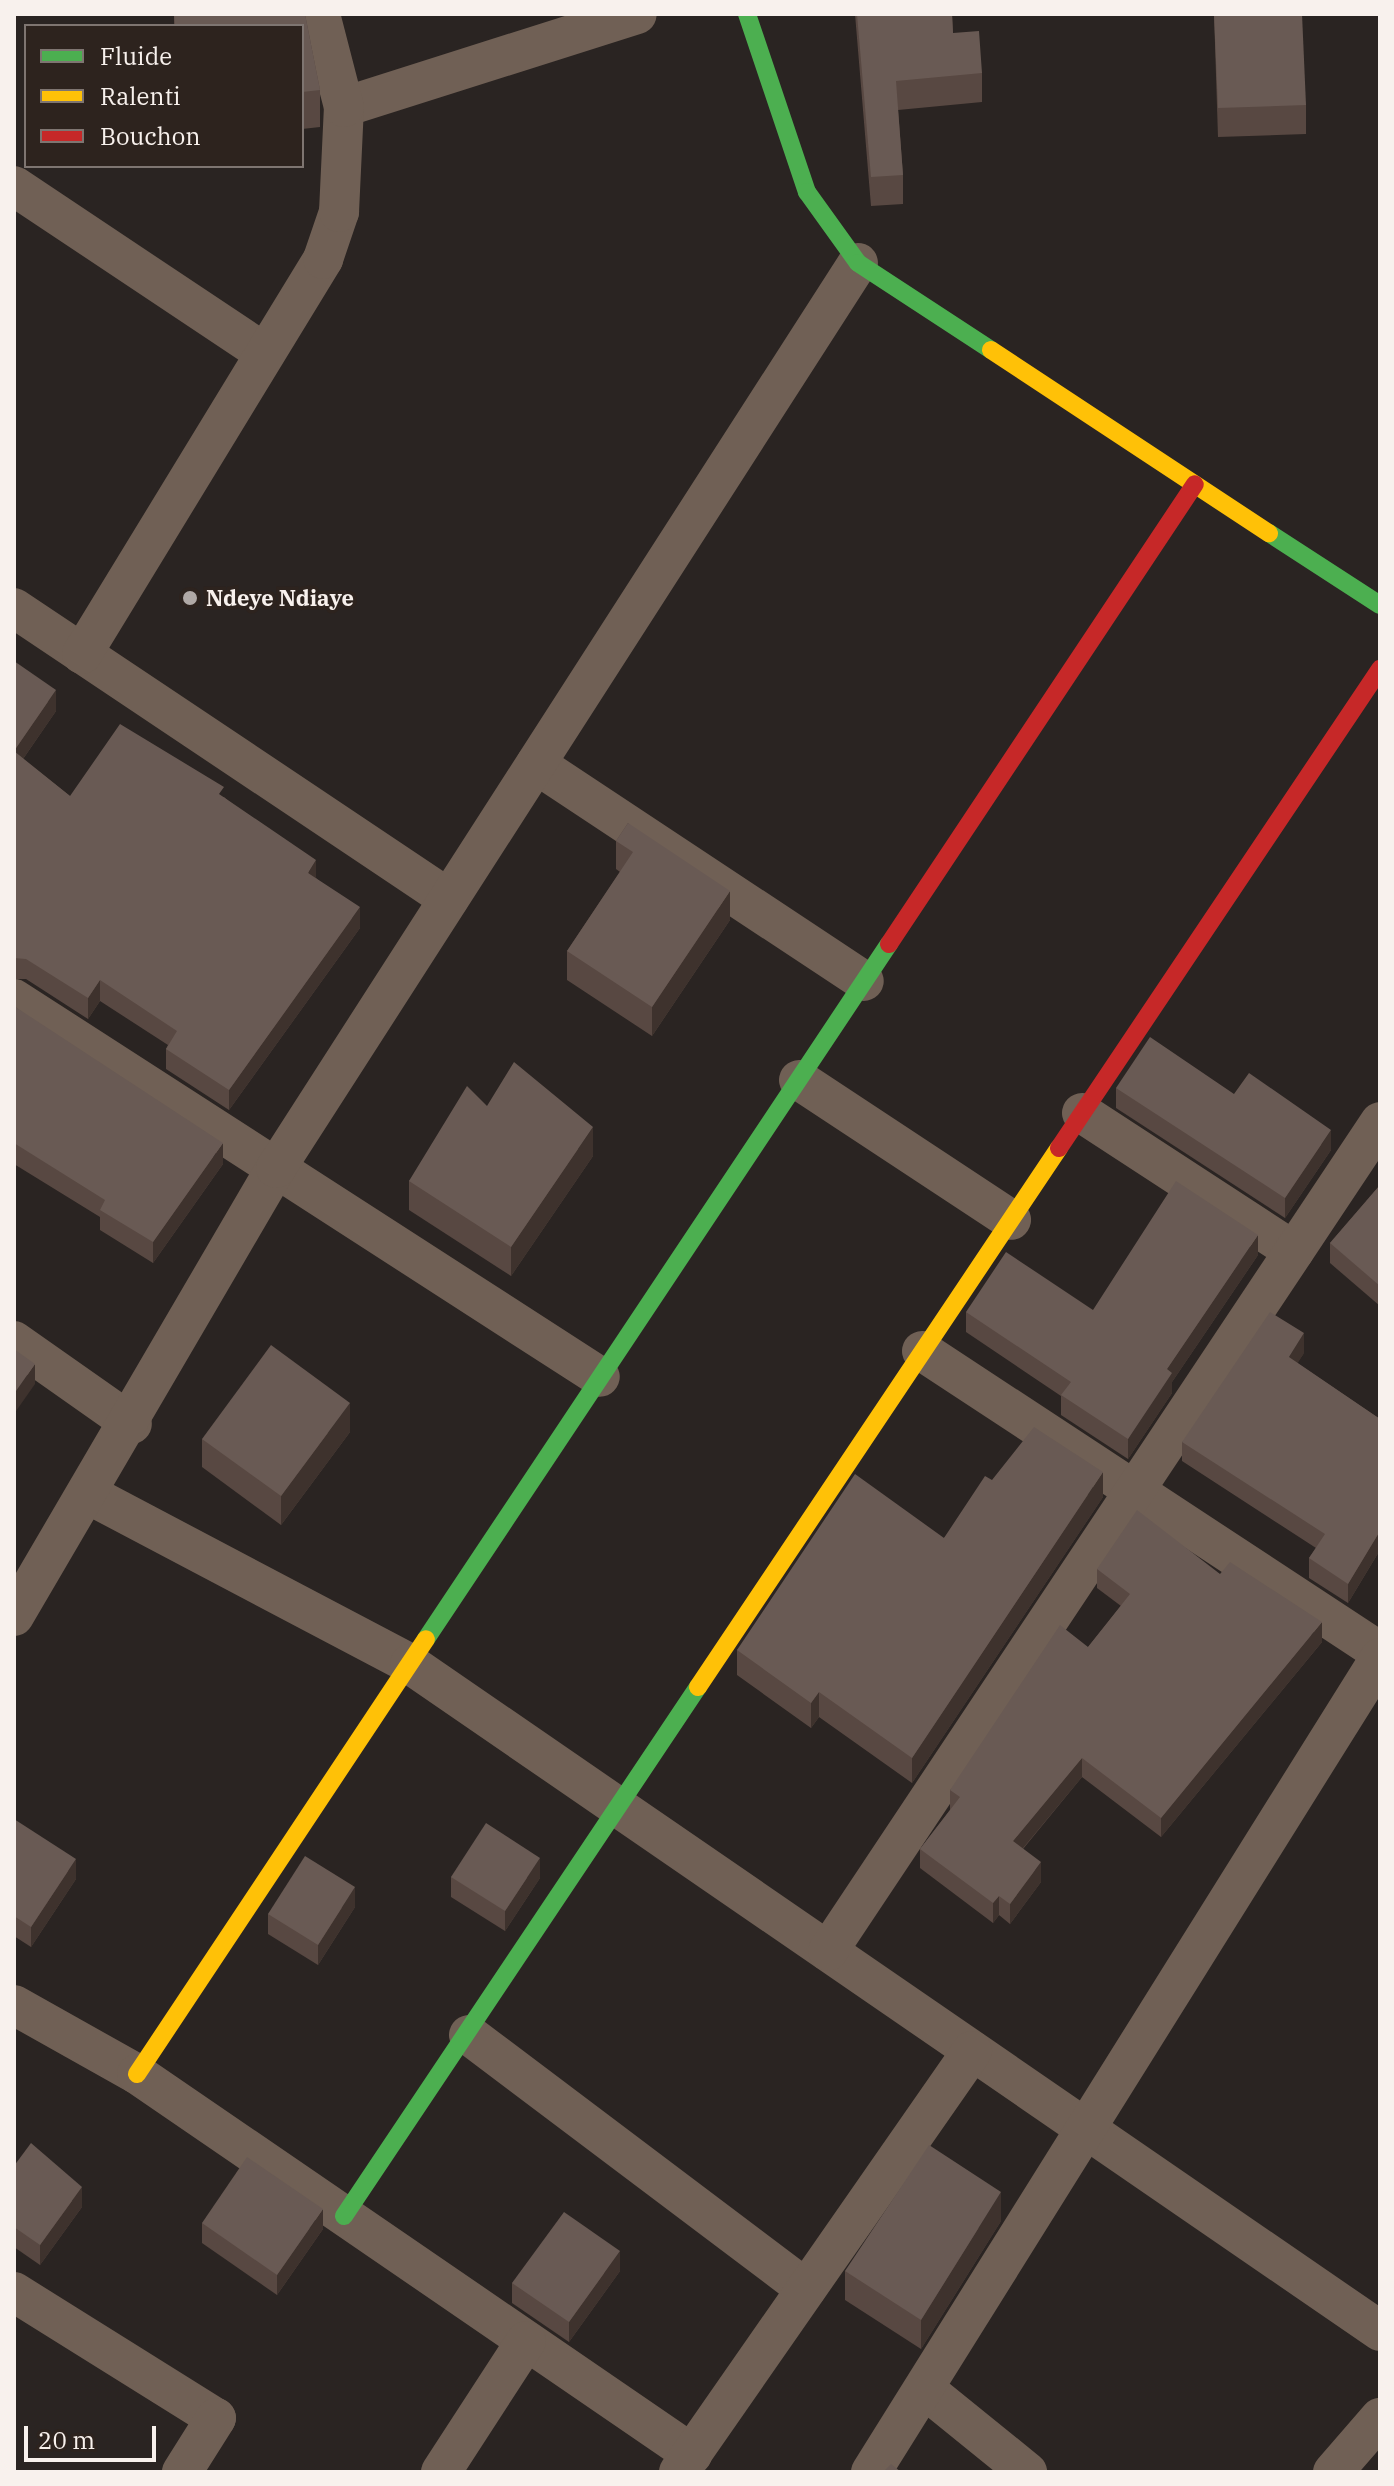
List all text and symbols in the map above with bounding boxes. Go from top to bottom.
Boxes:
legend [24,24,304,168]
text: Fluide [100,40,172,72]
text: Ralenti [100,80,181,112]
text: Bouchon [100,120,201,152]
place label: Ndeye Ndiaye [206,585,354,611]
marker: Ndeye Ndiaye [181,589,199,607]
scale bar [28,2410,160,2460]
text: 20 m [38,2424,95,2456]

